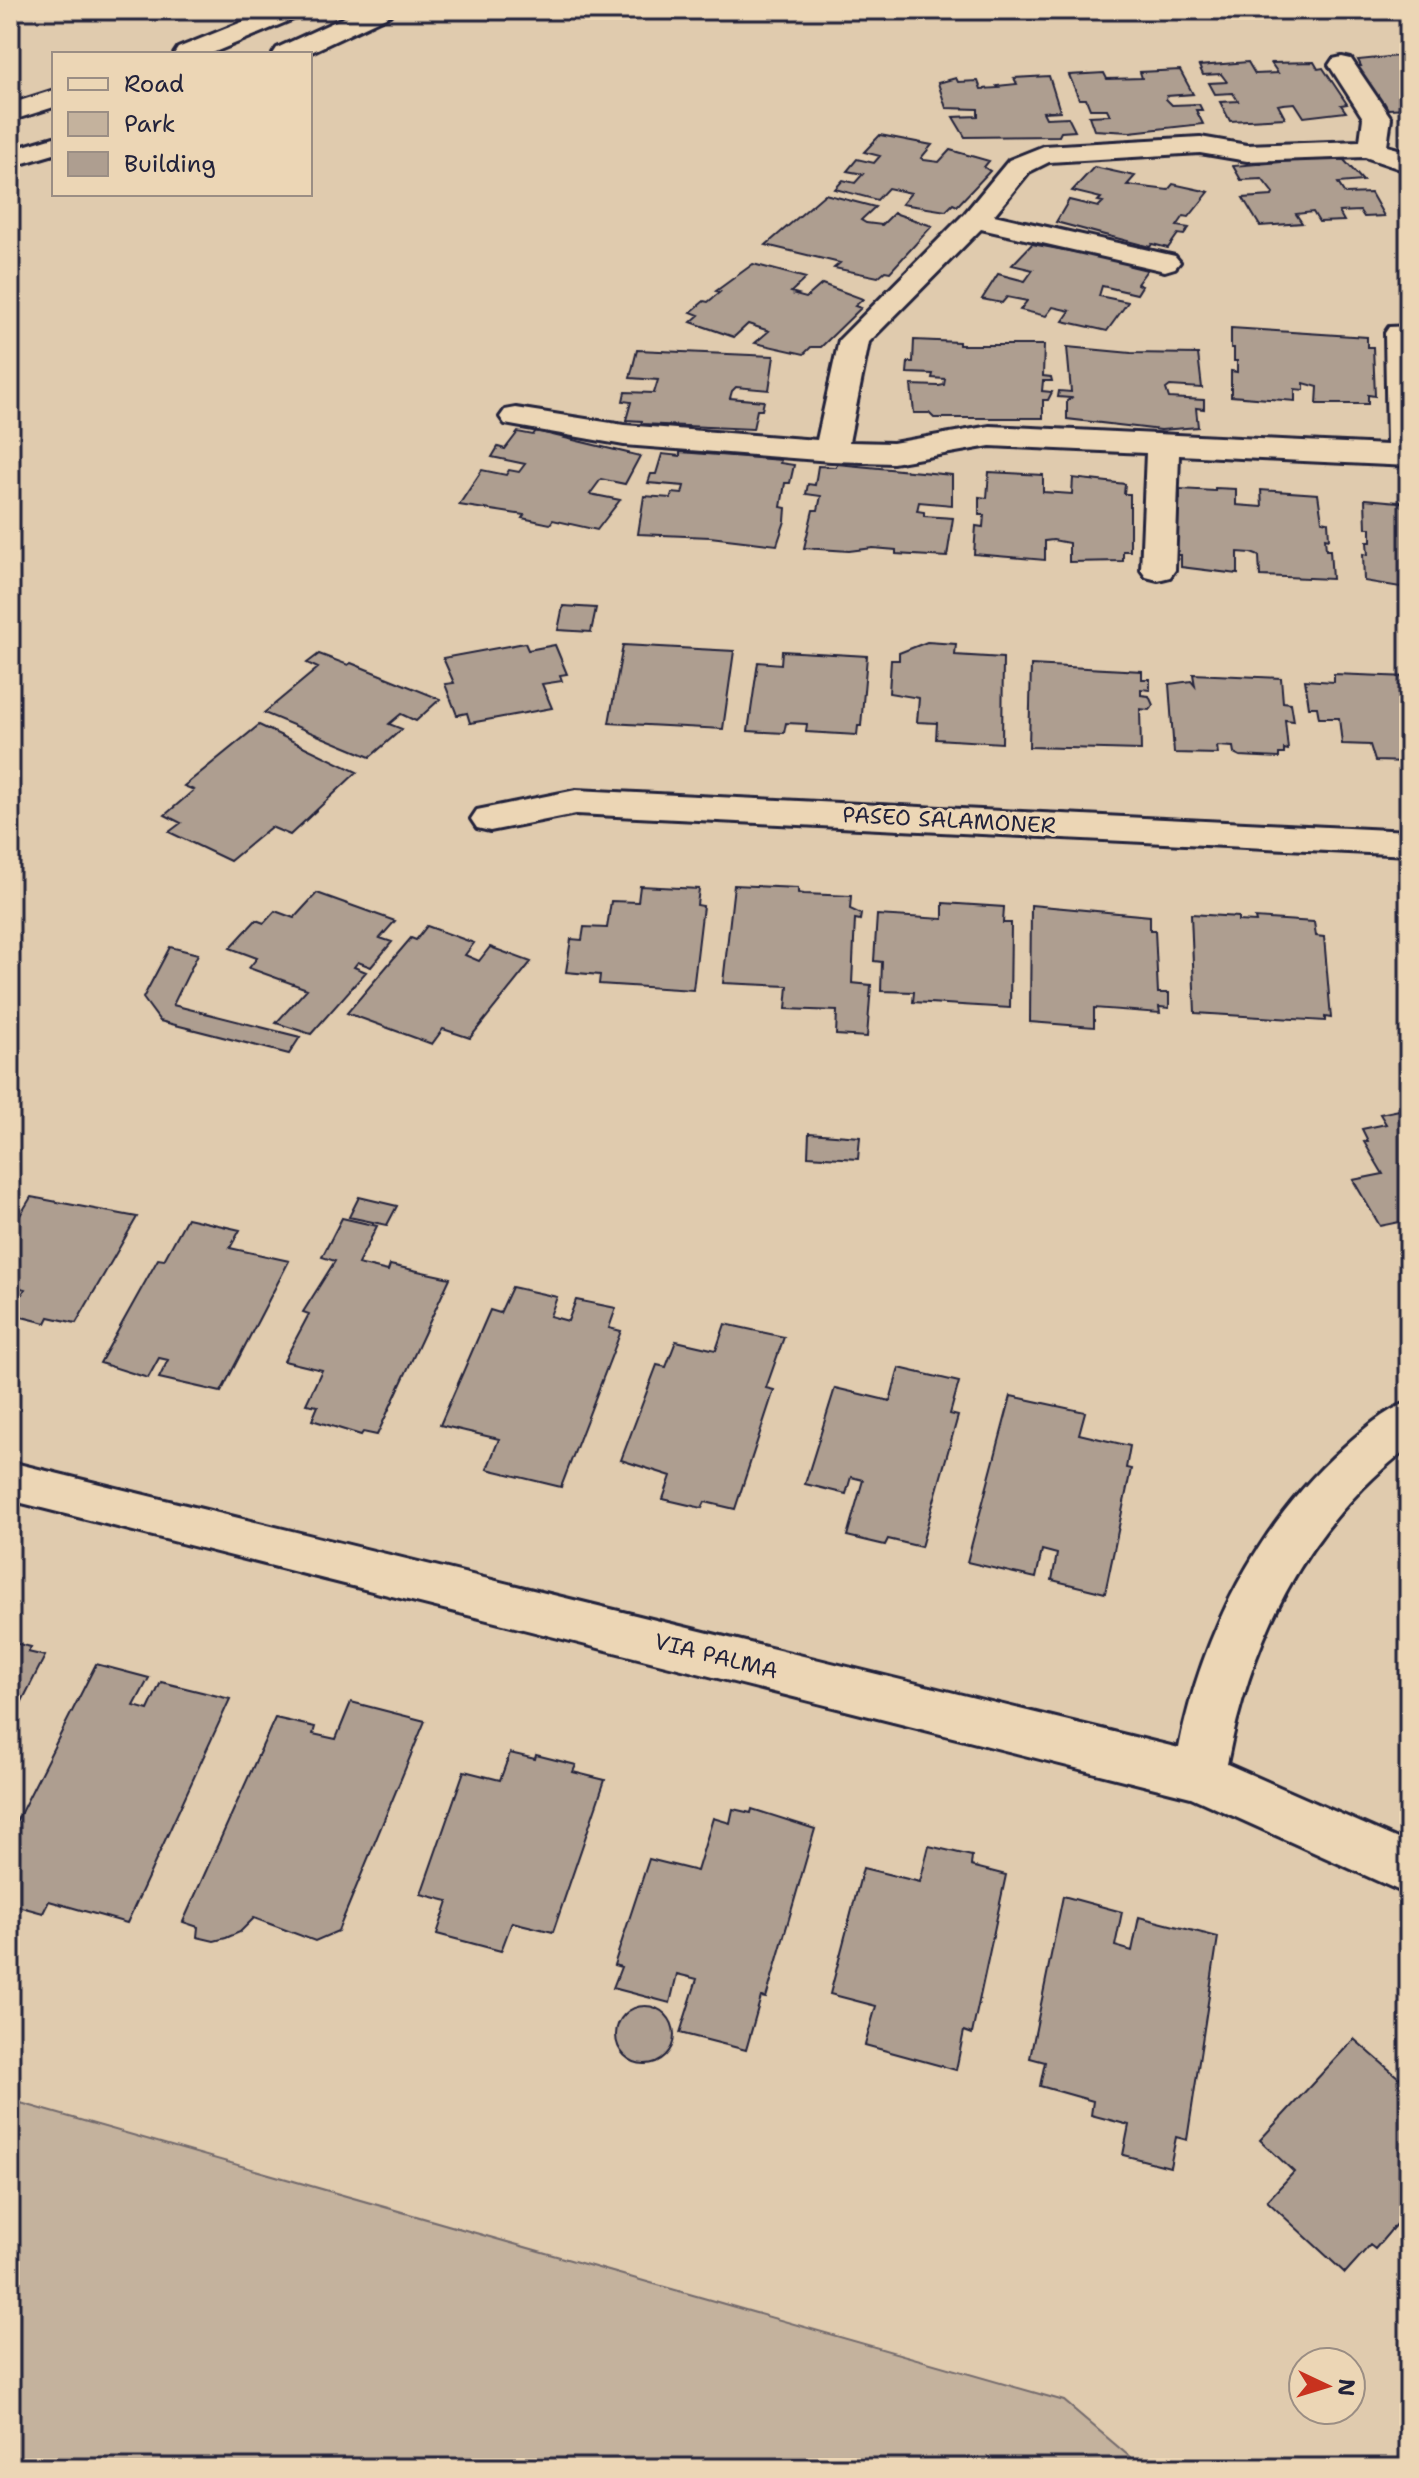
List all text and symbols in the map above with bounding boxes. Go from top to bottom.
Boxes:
legend [52,52,312,196]
text: Road [124,68,184,100]
text: Park [124,108,176,140]
text: Building [124,148,216,180]
street label: PASEO SALAMONER [842,800,1056,840]
street label: VIA PALMA [651,1627,781,1685]
north arrow [1287,2346,1367,2426]
text: N [1331,2378,1362,2397]

